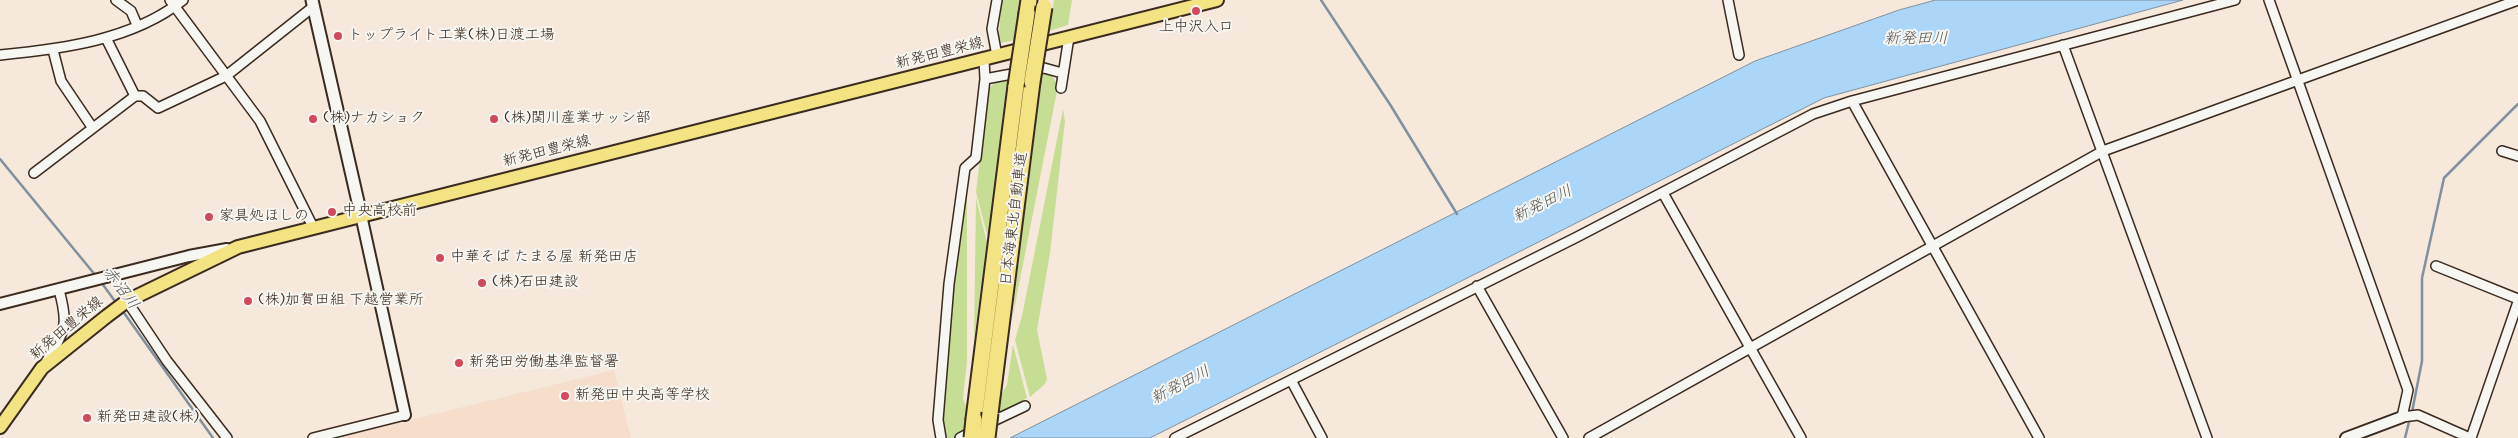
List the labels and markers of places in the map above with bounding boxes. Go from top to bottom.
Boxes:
marker: 上中沢入口 [1190,5,1202,17]
place label: 上中沢入口 [1159,19,1233,37]
place label: トップライト工業(株)日渡工場 [348,27,555,45]
marker: トップライト工業(株)日渡工場 [332,30,344,42]
place label: (株)ナカショク [323,110,425,128]
place label: (株)関川産業サッシ部 [504,110,651,128]
marker: (株)ナカショク [307,113,319,125]
marker: (株)関川産業サッシ部 [488,113,500,125]
place label: 中央高校前 [342,203,417,221]
marker: 中央高校前 [326,206,338,218]
place label: 家具処ほしの [219,208,309,226]
marker: 家具処ほしの [203,211,215,223]
place label: 中華そば たまる屋 新発田店 [450,249,638,267]
marker: 中華そば たまる屋 新発田店 [434,252,446,264]
place label: (株)石田建設 [492,274,579,292]
marker: (株)石田建設 [476,277,488,289]
place label: (株)加賀田組 下越営業所 [258,292,424,310]
marker: (株)加賀田組 下越営業所 [242,295,254,307]
place label: 新発田労働基準監督署 [469,354,619,372]
marker: 新発田労働基準監督署 [453,357,465,369]
place label: 新発田中央高等学校 [575,387,710,405]
marker: 新発田中央高等学校 [559,390,571,402]
place label: 新発田建設(株) [97,409,199,427]
marker: 新発田建設(株) [81,412,93,424]

